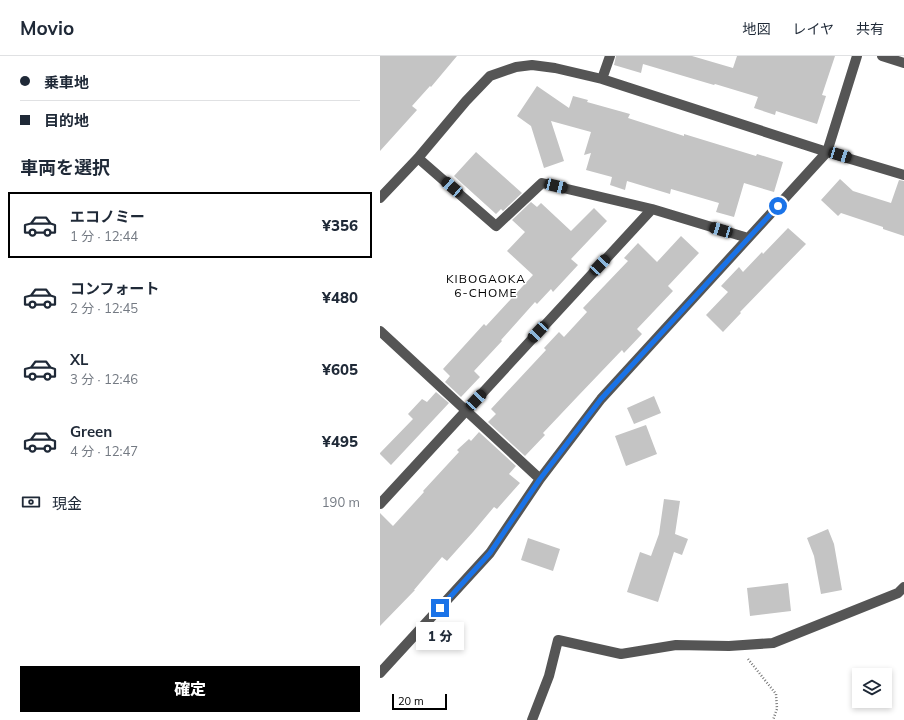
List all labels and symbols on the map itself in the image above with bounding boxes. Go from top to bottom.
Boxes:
car [827,146,853,164]
car [439,175,465,199]
car [543,177,569,195]
route start [769,197,787,215]
car [708,221,734,239]
car [587,252,613,278]
district label: KIBOGAOKA 6-CHOME [446,271,526,300]
car [525,319,551,345]
car [463,387,489,413]
route end [431,599,449,617]
callout: 1 分 [416,622,464,650]
scale bar [392,692,447,711]

